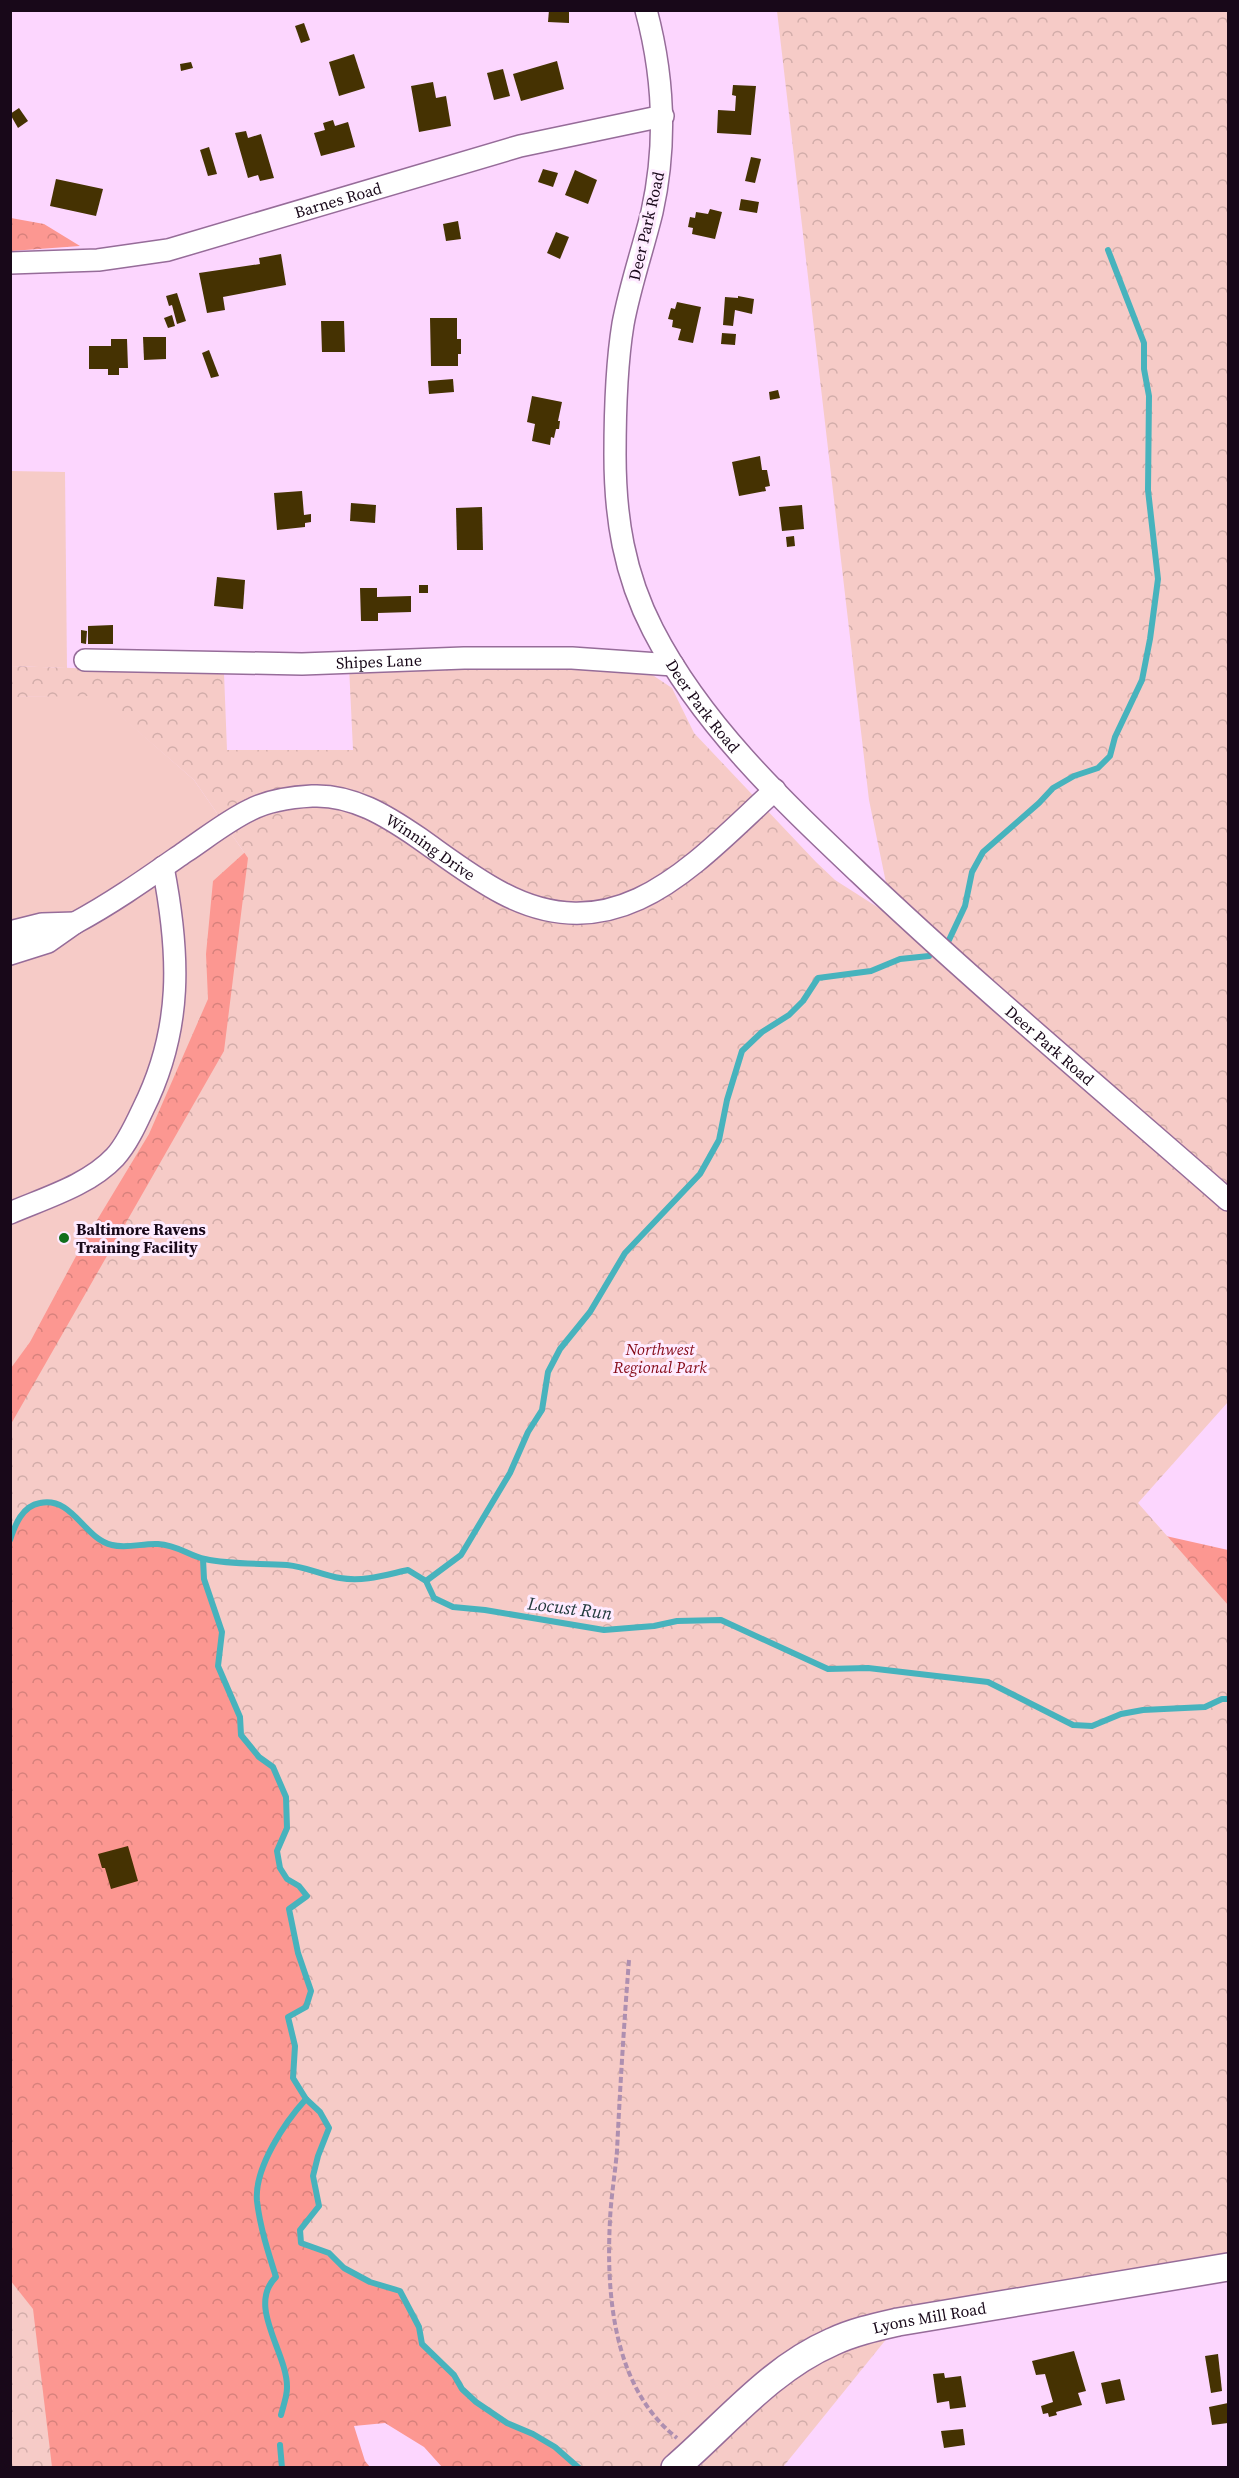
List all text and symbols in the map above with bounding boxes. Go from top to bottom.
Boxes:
street label: Deer Park Road [623,169,669,283]
street label: Barnes Road [292,177,384,223]
street label: Shipes Lane [336,649,422,674]
street label: Deer Park Road [661,655,745,757]
street label: Winning Drive [382,808,480,885]
street label: Deer Park Road [1001,1000,1099,1090]
place label: Baltimore Ravens Training Facility [76,1218,206,1258]
marker: Baltimore Ravens Training Facility [57,1231,71,1245]
park label: Northwest Regional Park [612,1338,707,1378]
water label: Locust Run [525,1590,614,1626]
street label: Lyons Mill Road [870,2297,988,2339]

